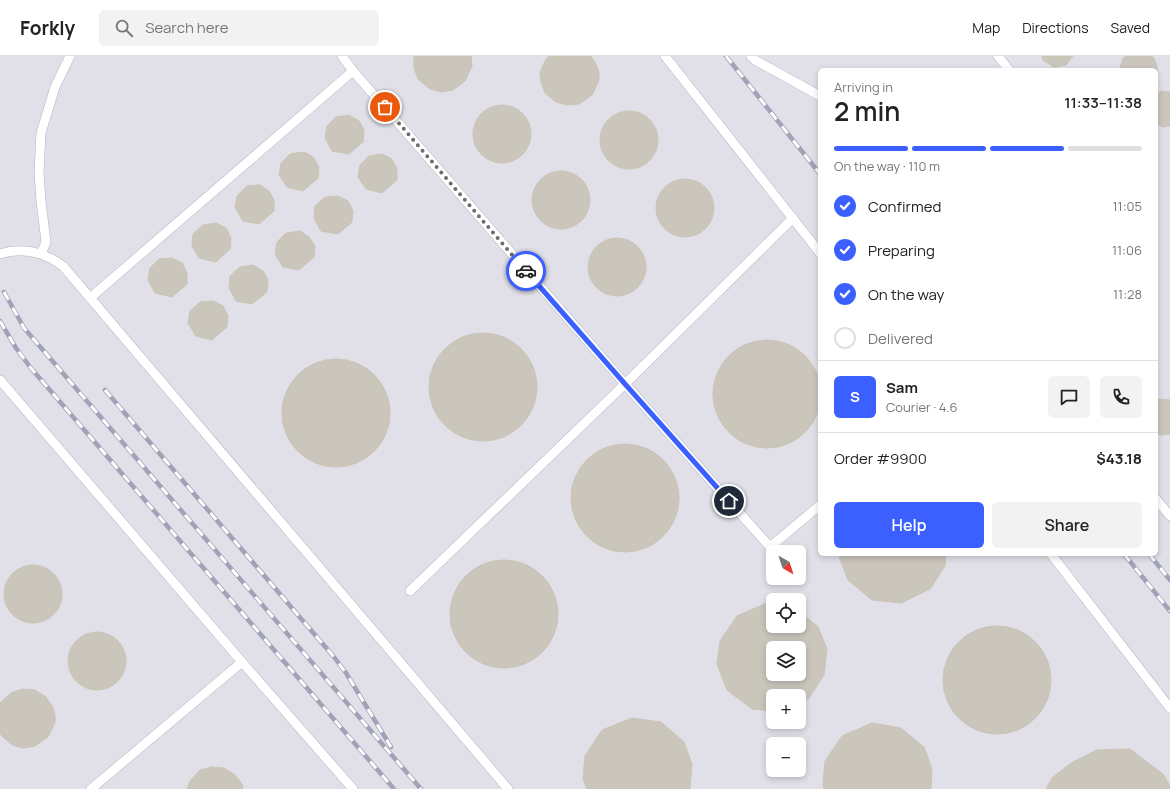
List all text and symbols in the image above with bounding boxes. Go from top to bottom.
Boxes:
search box [99,10,379,46]
text: Forkly [20,15,75,41]
icon: search [113,17,135,39]
text: Search here [145,17,229,38]
text: Map [972,18,1000,37]
text: Directions [1022,18,1089,37]
text: Saved [1111,18,1150,37]
text: Arriving in [834,78,893,96]
pin [368,90,402,124]
text: 11:33–11:38 [1064,92,1142,113]
text: 2 min [834,93,900,129]
icon: bag [374,96,396,118]
text: On the way · 110 m [834,157,940,175]
icon: check [834,195,856,217]
text: Confirmed [868,196,941,217]
text: 11:05 [1113,197,1142,215]
icon: check [834,239,856,261]
text: Preparing [868,240,935,261]
text: 11:06 [1112,241,1142,259]
courier [506,251,546,291]
icon: car [515,260,537,282]
icon: check [834,283,856,305]
text: On the way [868,284,944,305]
text: 11:28 [1113,285,1142,303]
text: Delivered [868,328,933,349]
button: chat [1048,376,1090,418]
button: phone [1100,376,1142,418]
text: Sam [886,377,918,398]
text: S [850,386,860,407]
text: Courier · 4.6 [886,398,958,416]
text: Order #9900 [834,448,927,469]
text: $43.18 [1096,448,1142,469]
pin [712,484,746,518]
icon: home [718,490,740,512]
button: Help [834,502,984,548]
button: Share [992,502,1142,548]
north arrow [766,545,806,585]
map controls [766,545,806,777]
button: locate [766,593,806,633]
button: layers [766,641,806,681]
button: + [766,689,806,729]
button: − [766,737,806,777]

